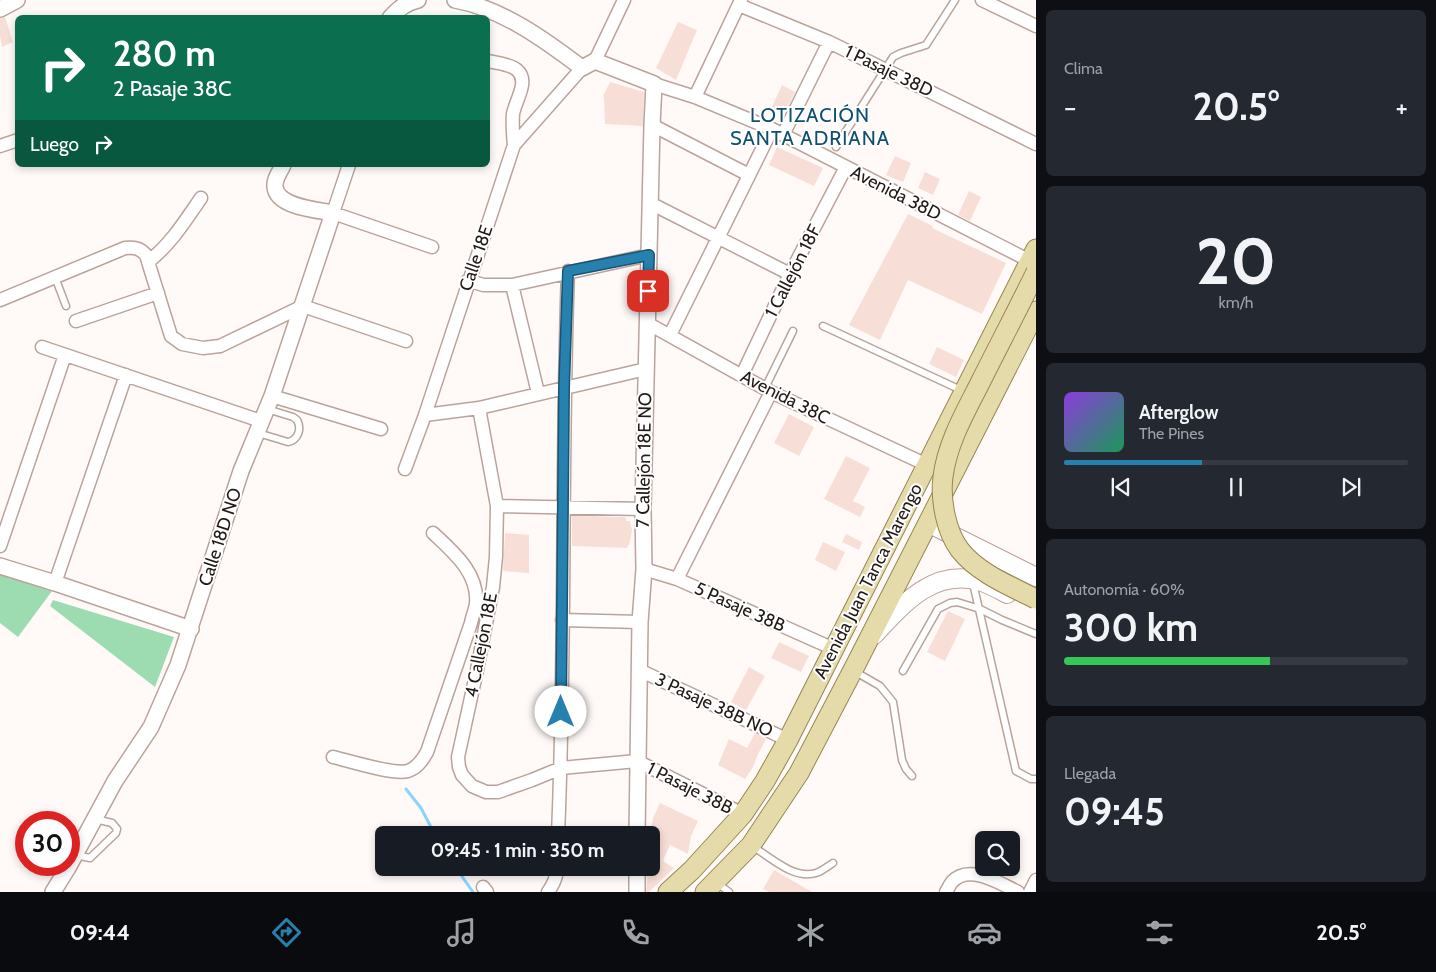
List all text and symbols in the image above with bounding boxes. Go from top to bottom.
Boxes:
text: 280 m [113,32,216,75]
icon: right [30,35,95,100]
street label: 1 Pasaje 38D [841,40,937,102]
text: Clima [1064,59,1103,78]
text: 2 Pasaje 38C [113,75,232,102]
text: 20.5° [1193,83,1279,130]
text: − [1064,90,1076,124]
text: + [1396,90,1408,124]
district label: LOTIZACIÓN SANTA ADRIANA [730,103,890,150]
icon: right [89,130,117,158]
text: Luego [30,133,79,156]
street label: Avenida 38D [847,161,945,225]
street label: 1 Callejón 18F [760,220,826,321]
text: 20 [1196,221,1276,300]
street label: Calle 18E [455,222,498,294]
pin [627,270,669,312]
icon: arrive [634,277,662,305]
text: km/h [1218,293,1254,312]
street label: Avenida 38C [737,365,833,429]
street label: 7 Callejón 18E NO [632,392,656,528]
text: Afterglow [1139,401,1219,424]
text: The Pines [1139,424,1204,443]
icon: previous [1107,473,1135,501]
icon: pause [1222,473,1250,501]
icon: next [1337,473,1365,501]
street label: Avenida Juan Tanca Marengo [809,480,927,682]
street label: Calle 18D NO [194,485,246,589]
street label: 5 Pasaje 38B [691,577,789,637]
text: Autonomía · 60% [1064,580,1185,599]
street label: 4 Callejón 18E [460,591,502,699]
text: 300 km [1064,604,1198,651]
street label: 3 Pasaje 38B NO [652,668,777,742]
position arrow [534,685,586,737]
street label: 1 Pasaje 38B [643,757,737,819]
text: Llegada [1064,764,1116,783]
text: 09:45 [1064,788,1165,835]
speed limit sign: 30 [15,811,80,876]
map controls [975,831,1020,876]
button: search [975,831,1020,876]
text: 09:45 · 1 min · 350 m [431,839,604,862]
icon: directions [269,915,304,950]
icon: music [444,915,479,950]
icon: phone [618,915,653,950]
icon: climate [793,915,828,950]
icon: car [967,915,1002,950]
icon: filters [1142,915,1177,950]
text: 09:44 [70,919,130,946]
text: 20.5° [1316,919,1366,946]

